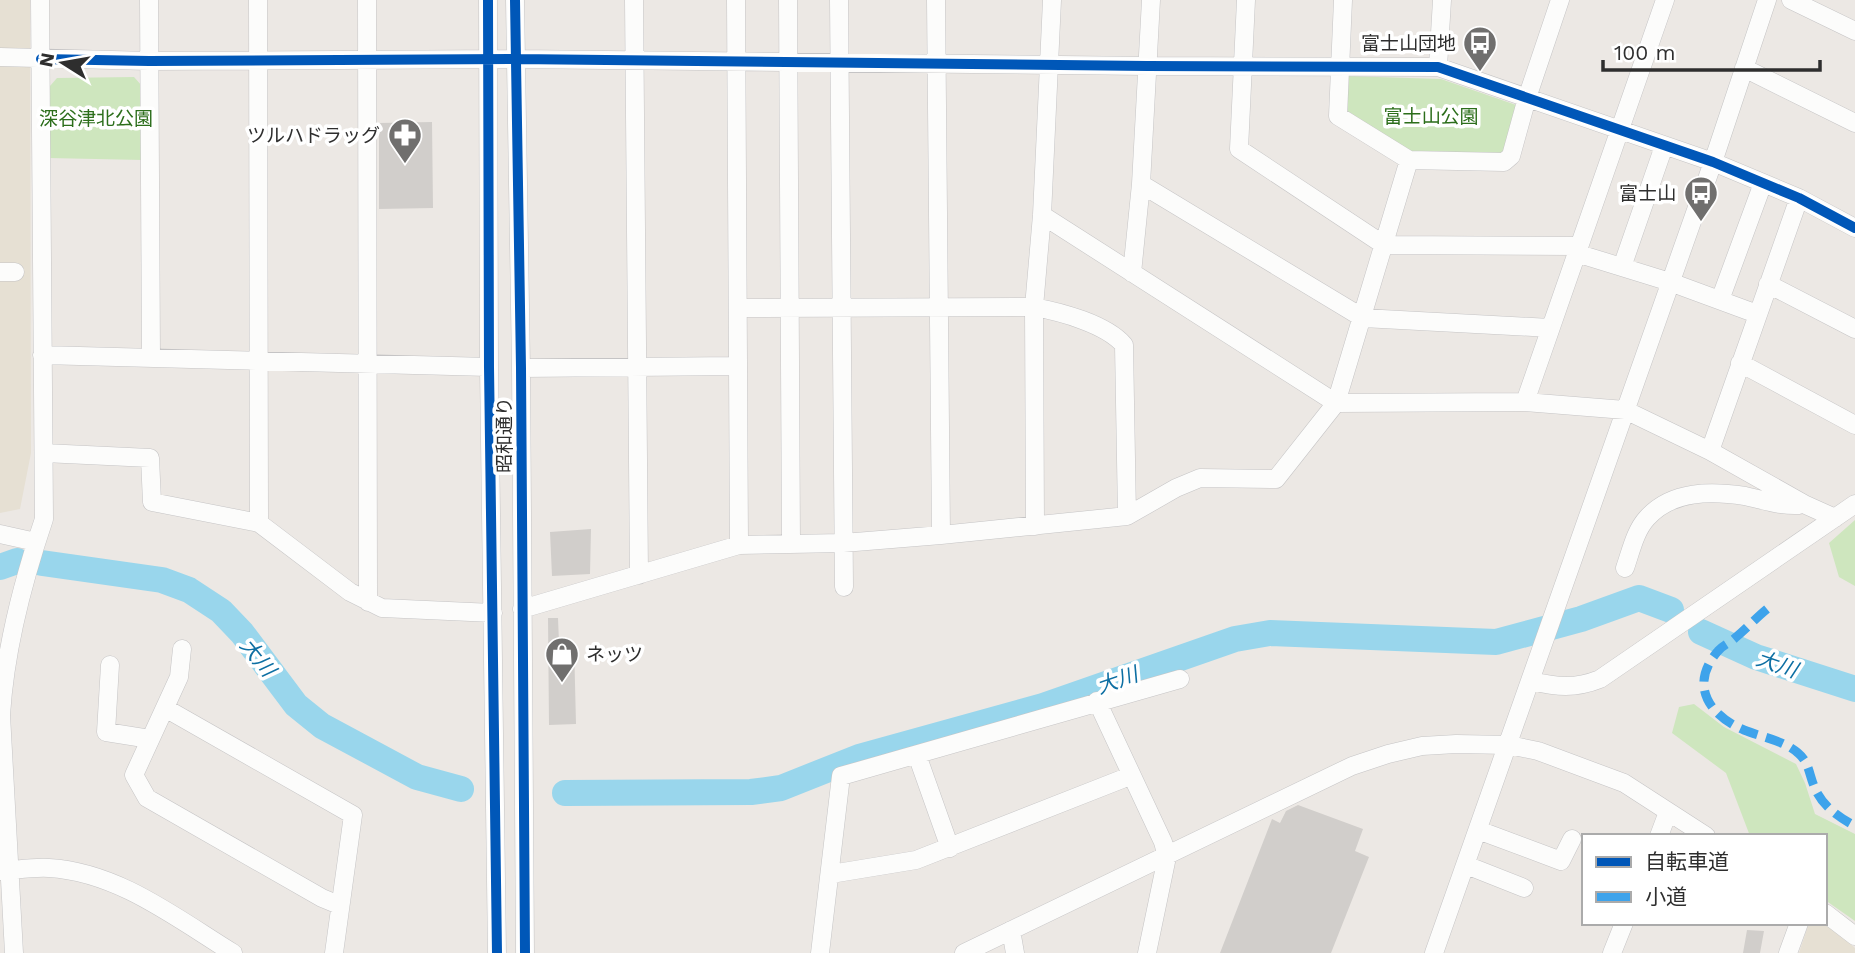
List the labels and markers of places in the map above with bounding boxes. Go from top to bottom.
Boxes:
bus stop icon: 富士山団地 [1461,24,1499,73]
place label: 富士山団地 [1361,32,1456,55]
pharmacy icon: ツルハドラッグ [386,116,424,165]
place label: ツルハドラッグ [247,124,380,147]
bus stop icon: 富士山 [1682,174,1720,223]
place label: 富士山 [1619,182,1676,205]
shop icon: ネッツ [543,635,581,684]
place label: ネッツ [586,643,643,666]

